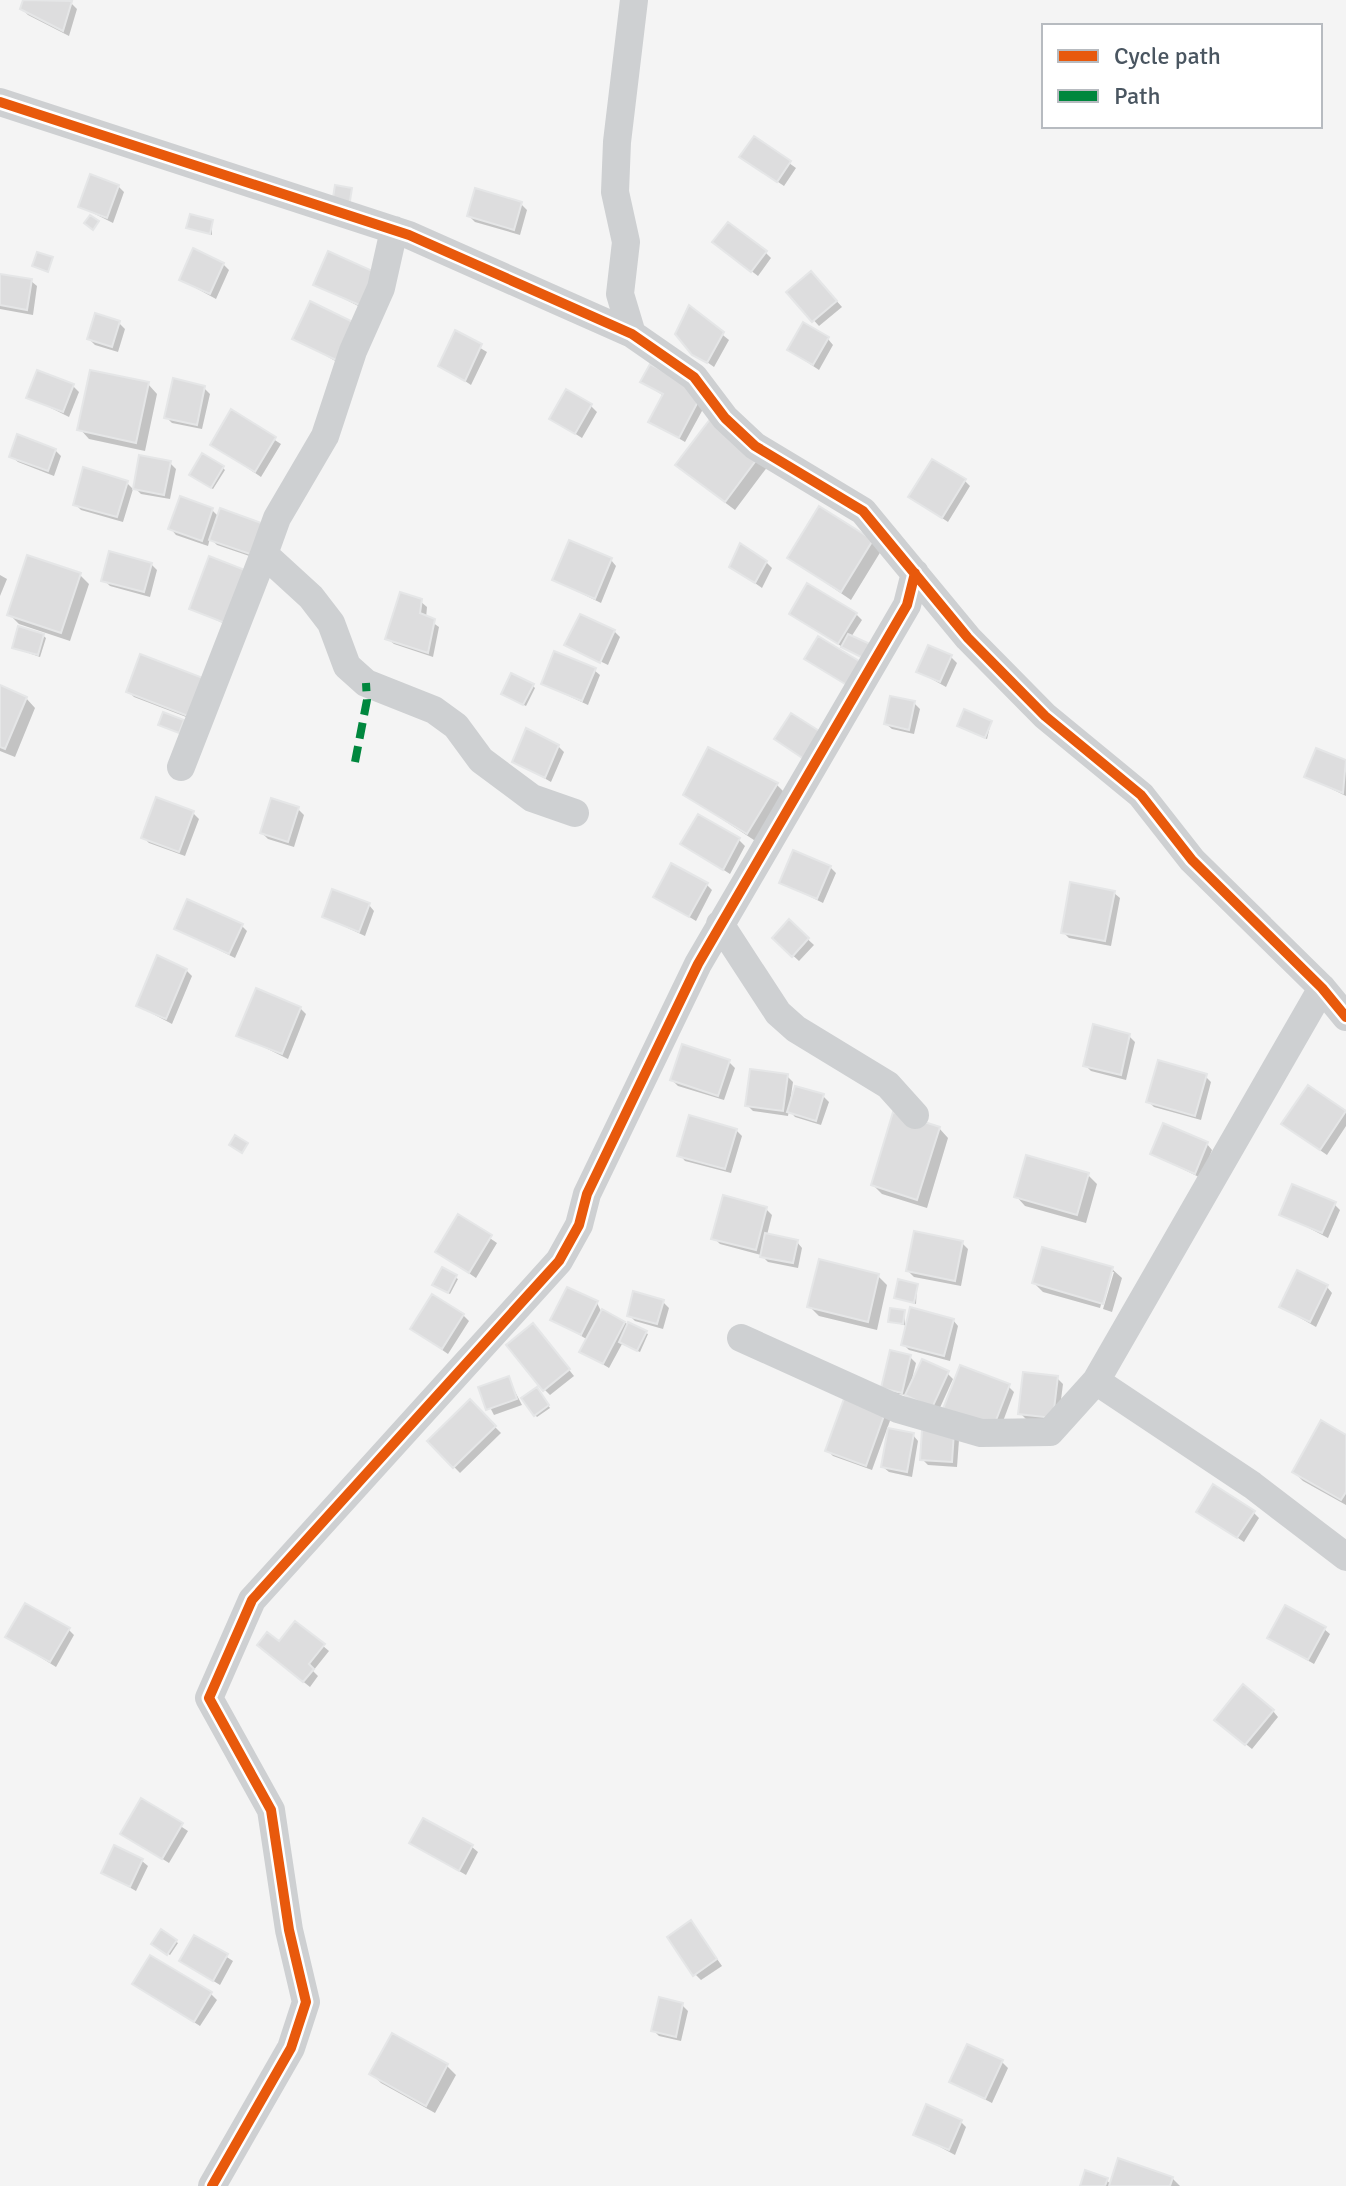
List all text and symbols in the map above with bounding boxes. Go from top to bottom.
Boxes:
legend [1042,24,1322,128]
text: Cycle path [1114,41,1221,71]
text: Path [1114,81,1160,111]

